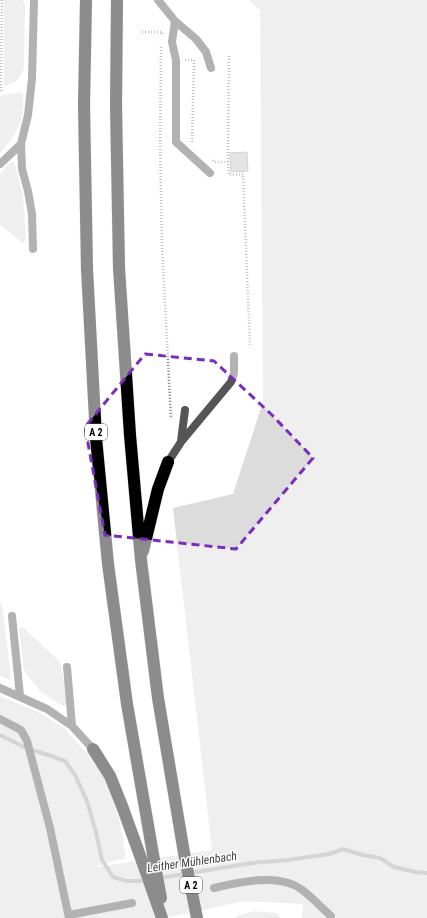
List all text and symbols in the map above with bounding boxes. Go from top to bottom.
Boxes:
road number: A 2 [85,424,107,440]
water label: Leither Mühlenbach [146,849,238,875]
road number: A 2 [180,877,202,893]

